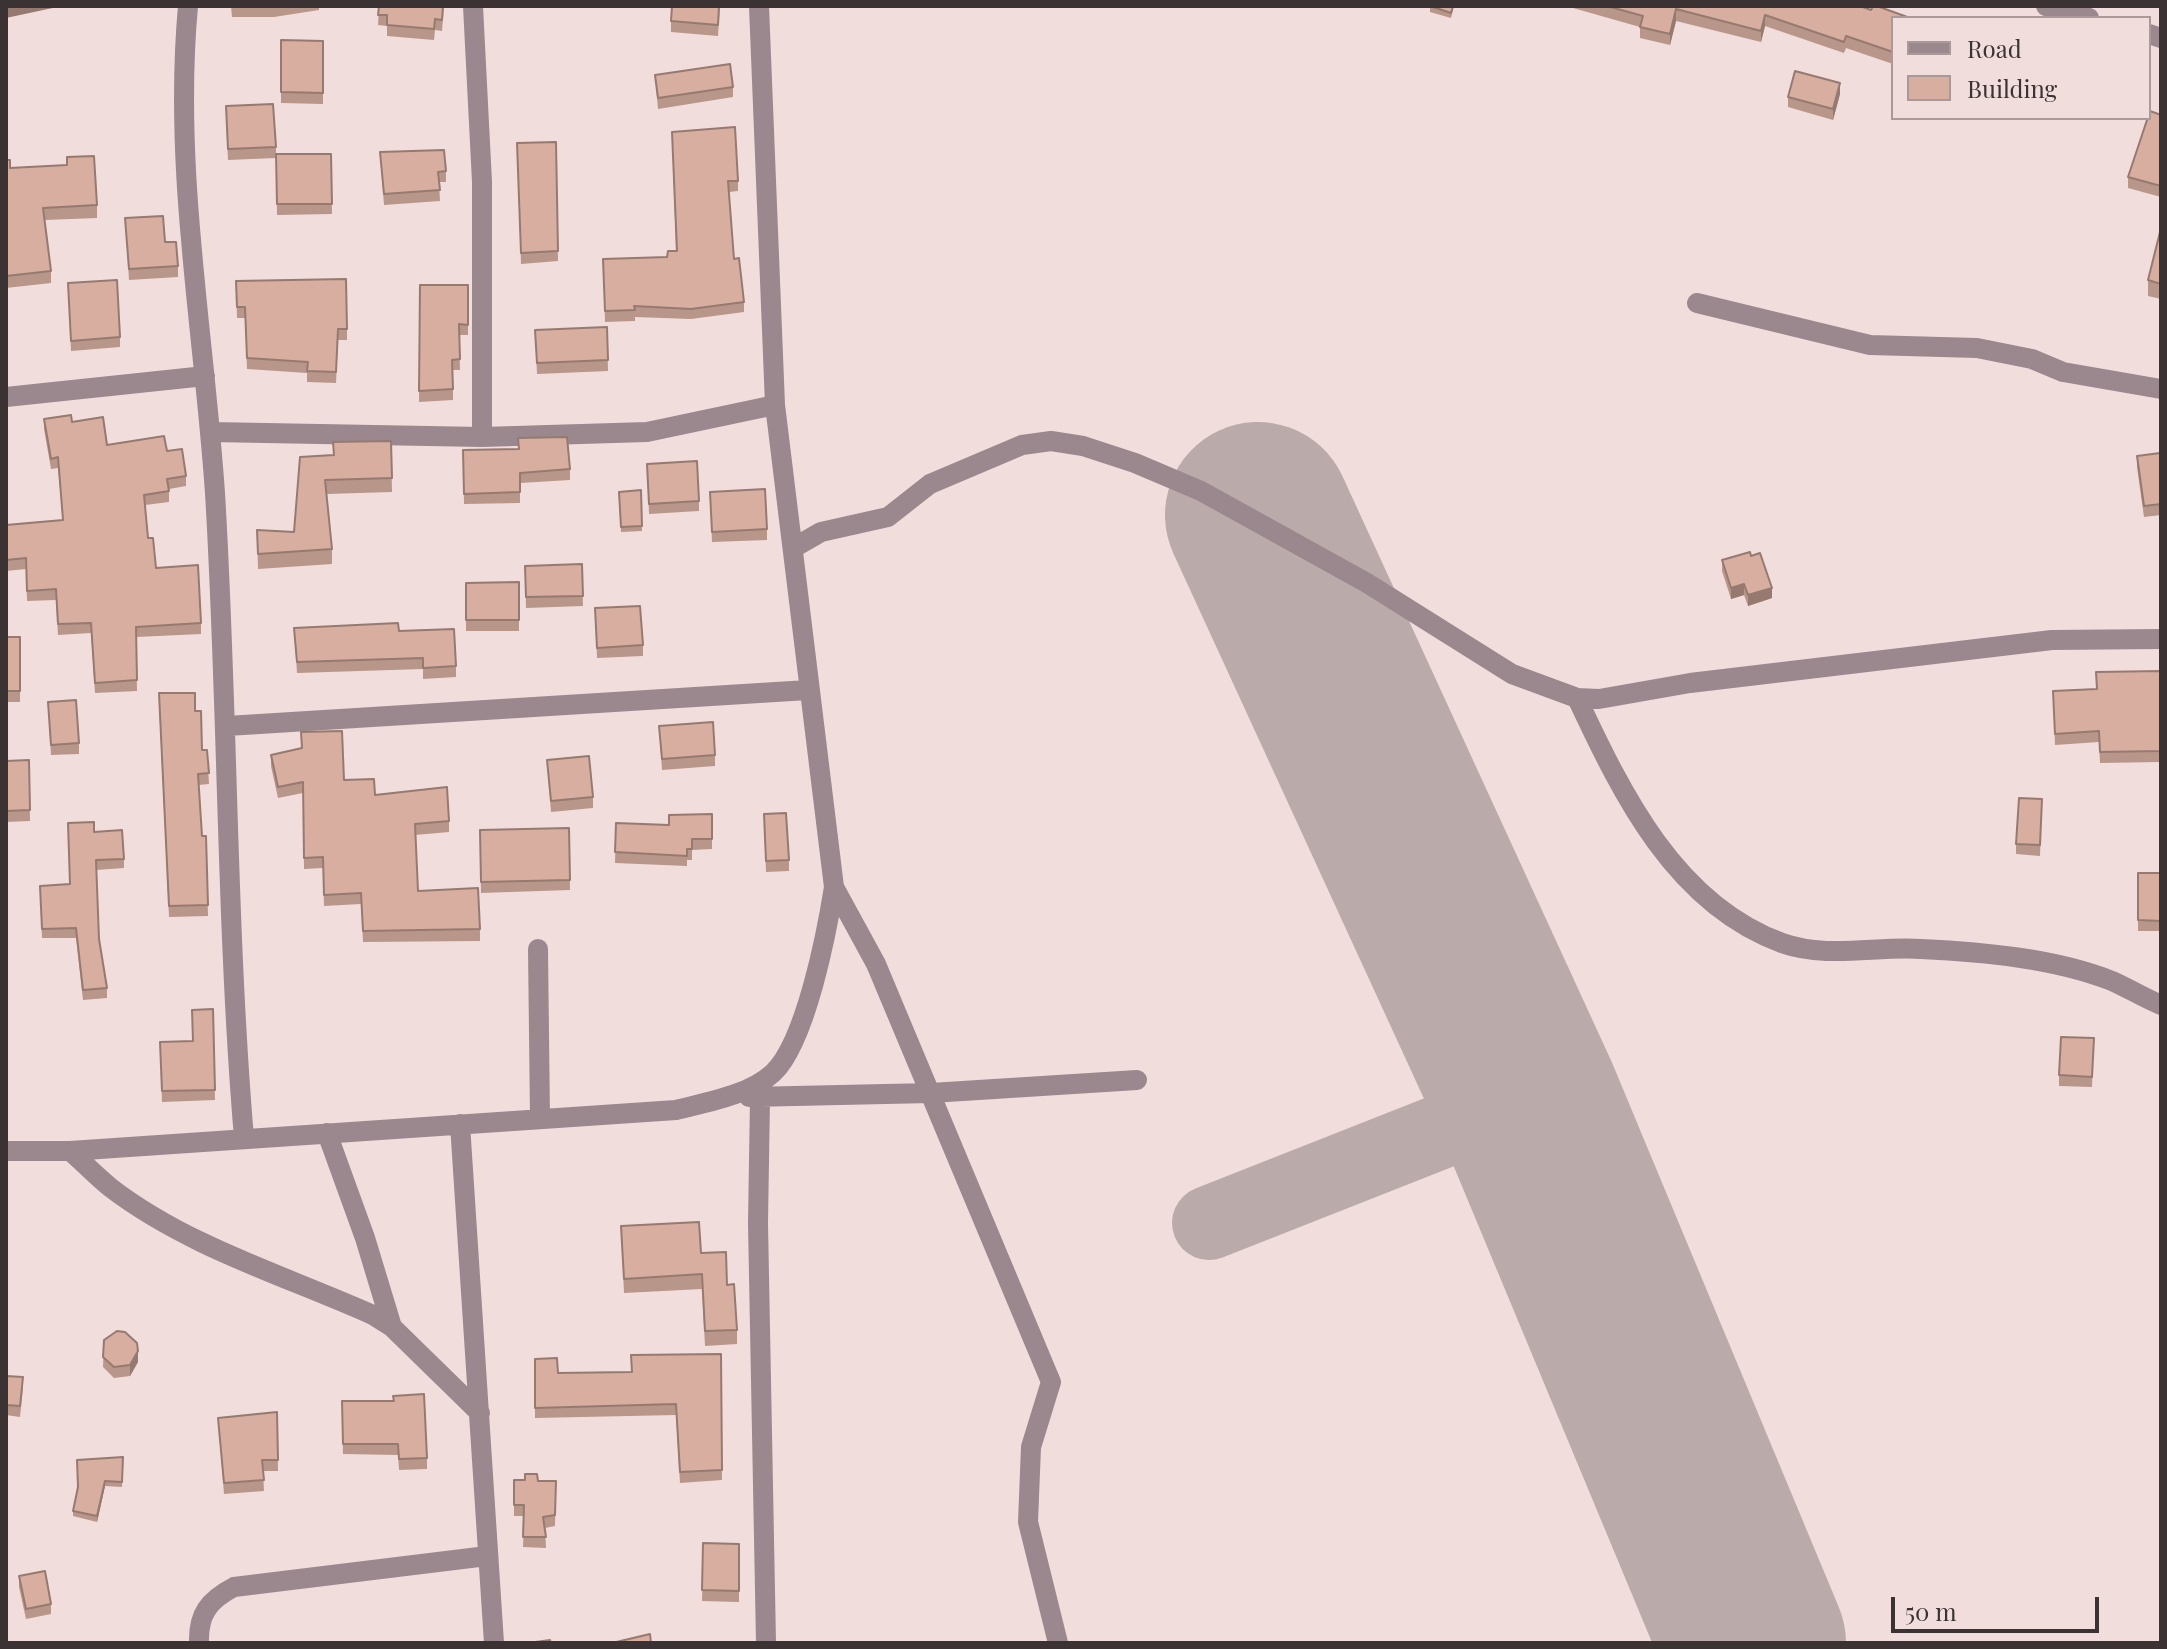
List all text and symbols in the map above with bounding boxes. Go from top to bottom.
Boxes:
legend [1891,16,2151,120]
text: Road [1967,32,2022,64]
text: Building [1967,72,2057,104]
scale bar [1895,1581,2103,1631]
text: 50 m [1905,1595,1957,1627]

